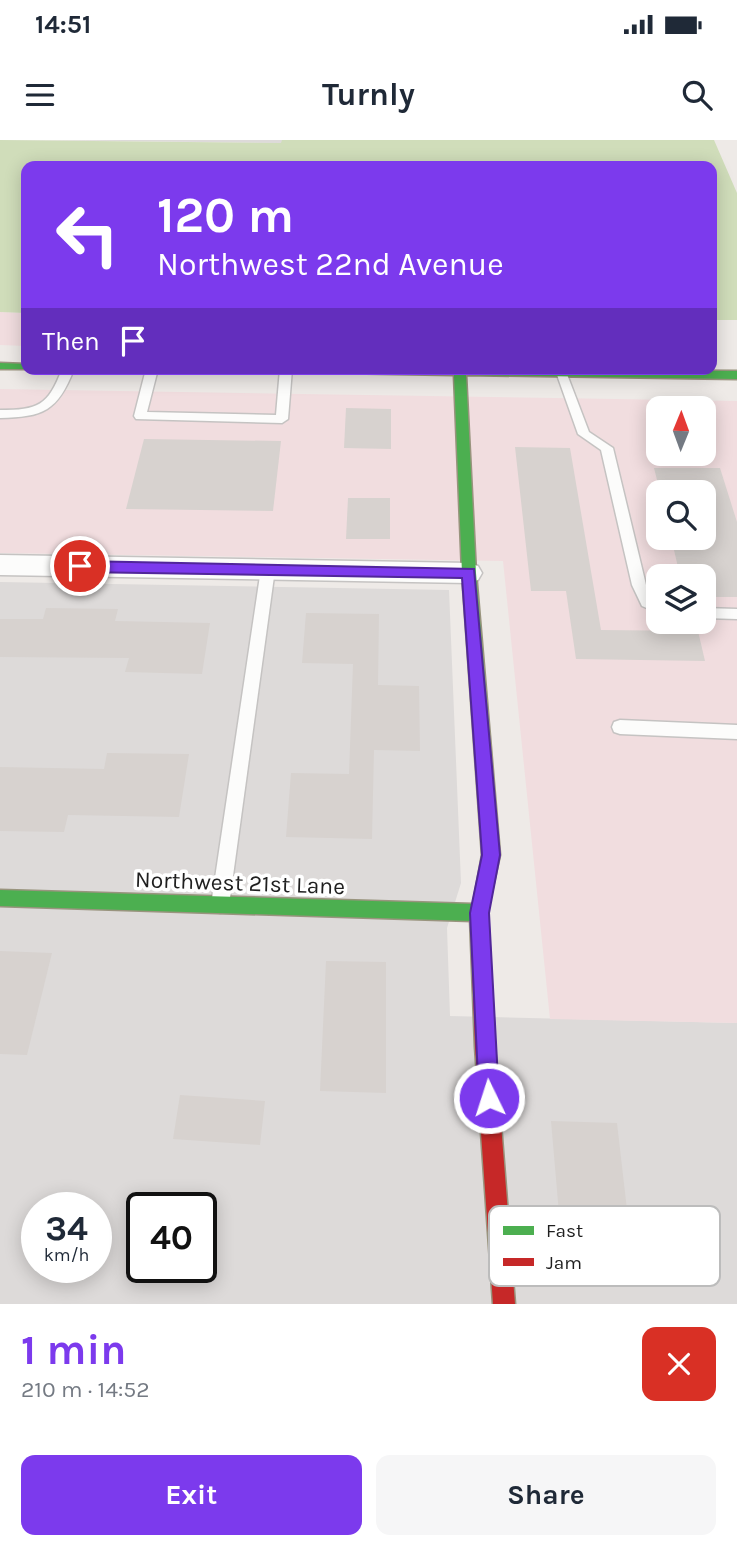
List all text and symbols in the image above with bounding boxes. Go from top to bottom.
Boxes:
text: 14:51 [35,9,91,40]
icon: menu [21,76,59,114]
text: Turnly [322,76,415,113]
icon: search [678,76,716,114]
text: 120 m [157,187,294,244]
icon: left [42,189,133,280]
text: Northwest 22nd Avenue [157,246,504,283]
icon: arrive [114,322,152,360]
text: Then [42,326,100,357]
north arrow [646,396,716,466]
map controls [646,396,716,634]
button: search [646,480,716,550]
pin [50,536,110,596]
icon: arrive [61,547,99,585]
button: layers [646,564,716,634]
street label: Northwest 21st Lane [135,866,345,900]
position arrow [452,1061,526,1135]
speed limit sign: 40 [126,1192,217,1283]
legend [489,1206,720,1286]
text: 34 [45,1208,88,1249]
text: Fast [546,1220,583,1242]
text: km/h [44,1244,89,1266]
text: Jam [546,1252,582,1274]
text: 1 min [21,1325,126,1375]
button: close [642,1327,716,1401]
text: 210 m · 14:52 [21,1376,150,1403]
button: Exit [21,1455,362,1535]
button: Share [376,1455,716,1535]

